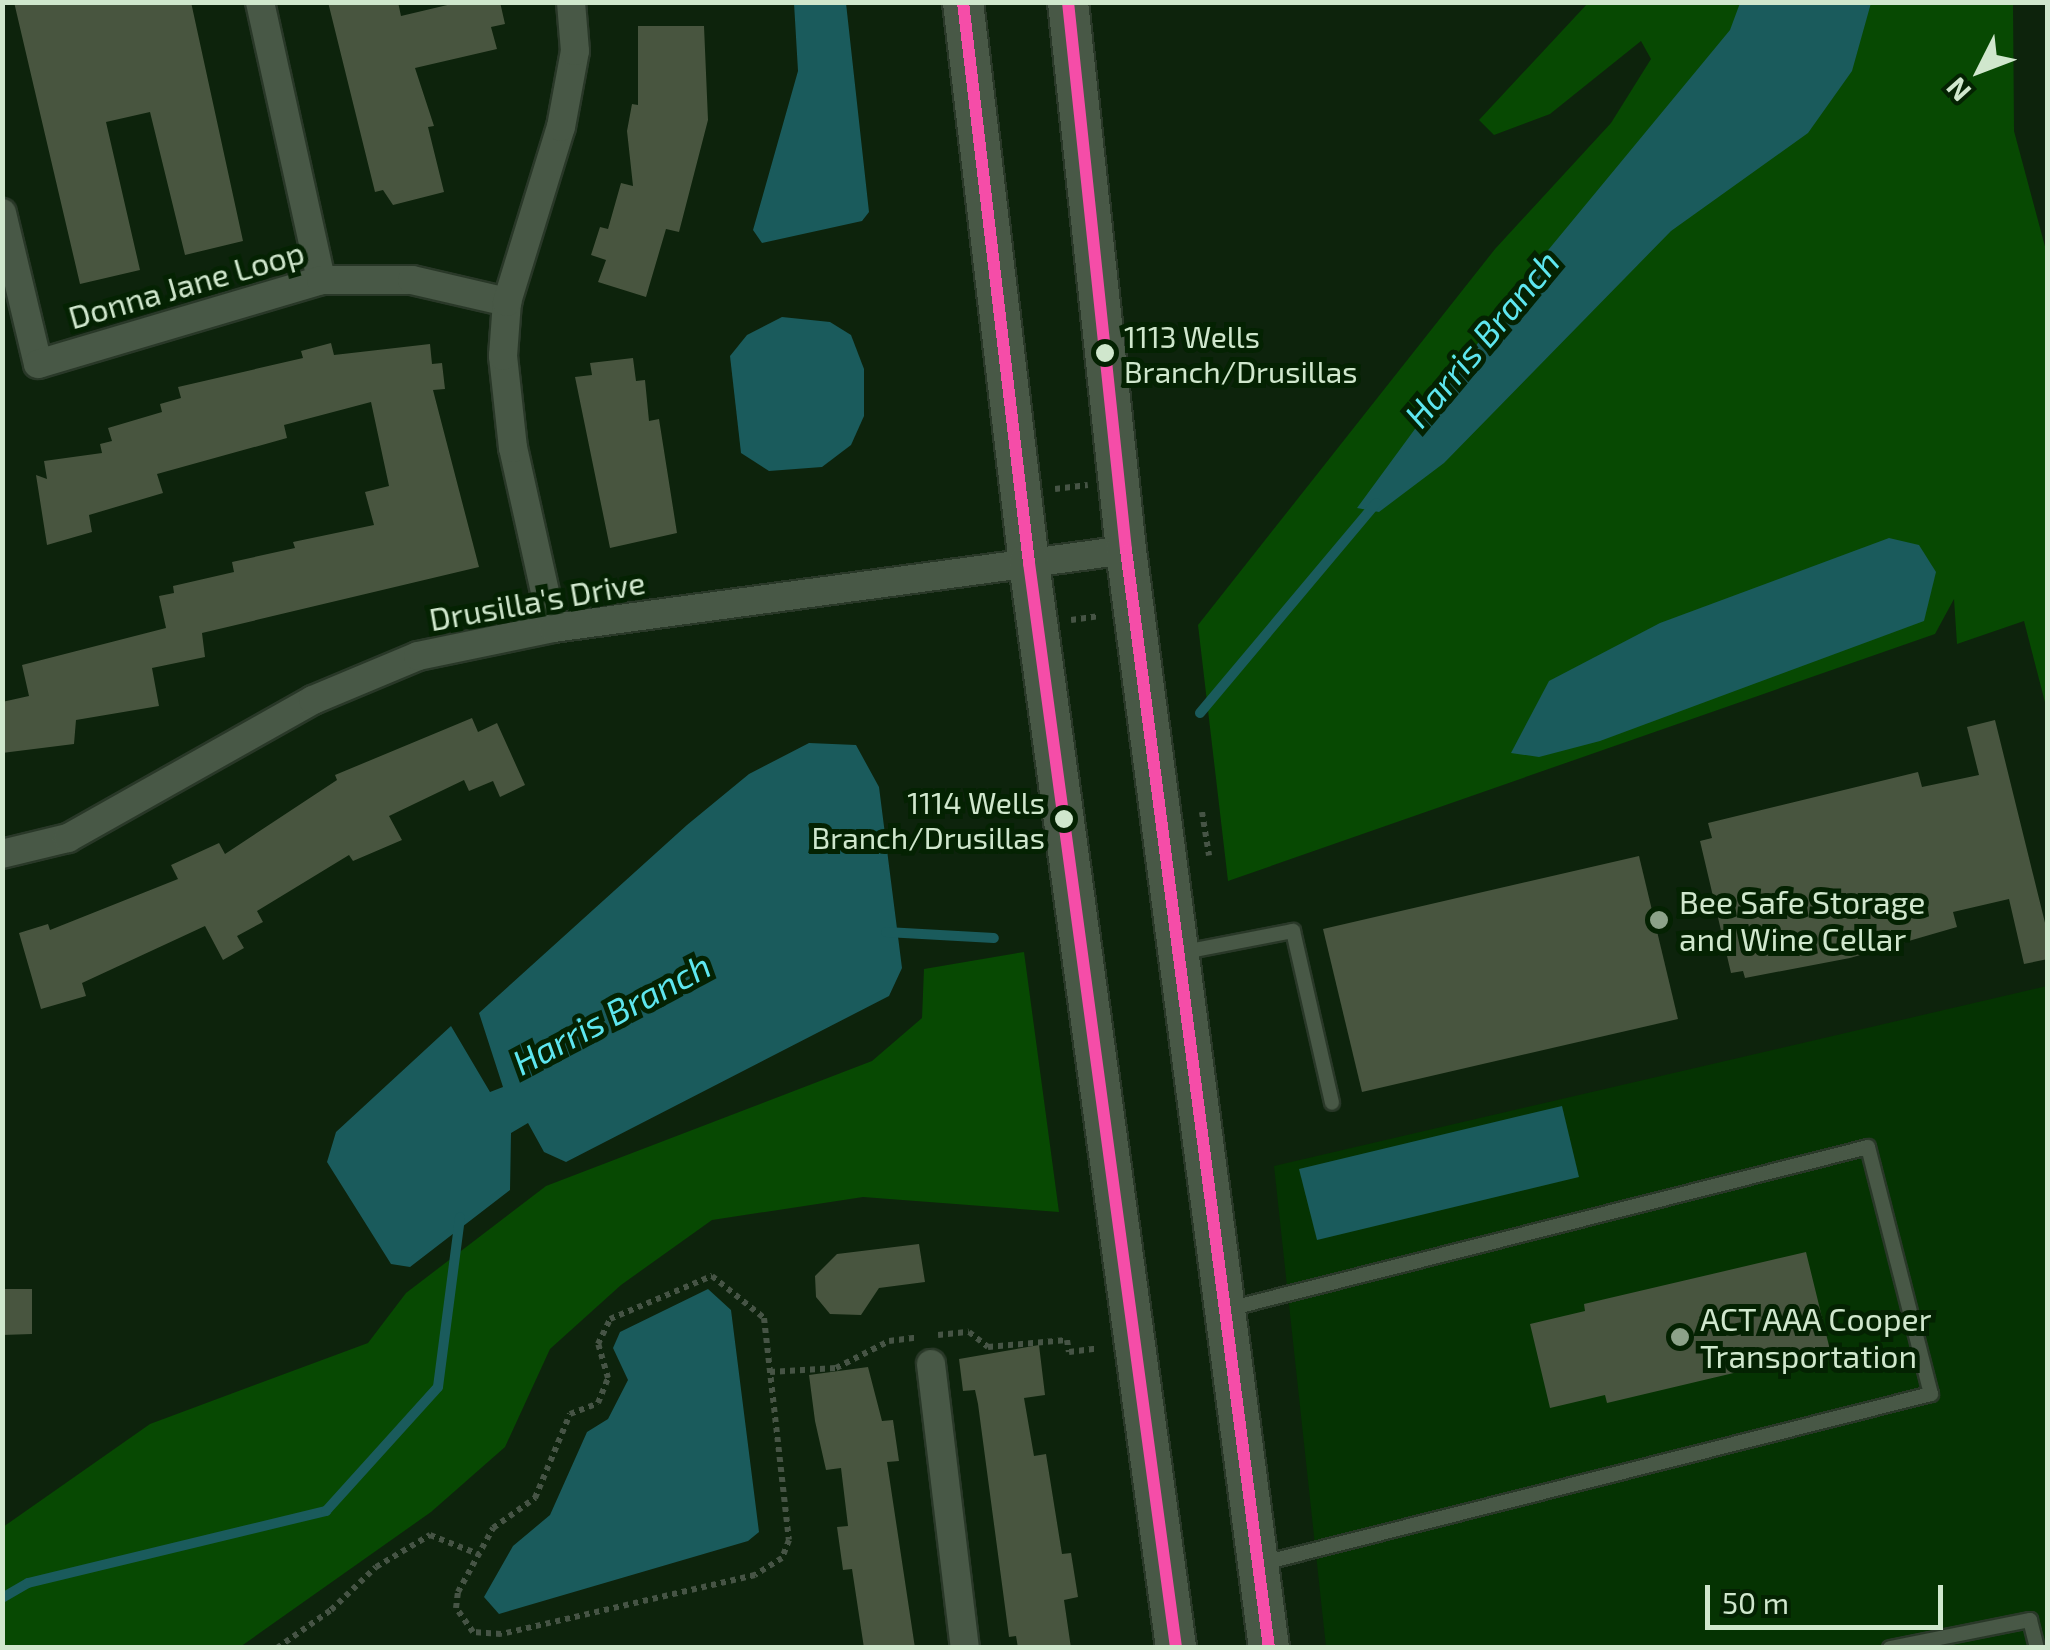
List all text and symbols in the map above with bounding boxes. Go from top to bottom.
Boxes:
north arrow [1930,20,2030,120]
text: N [1938,71,1977,109]
street label: Donna Jane Loop [63,232,309,336]
water label: Harris Branch [1395,241,1567,435]
place label: 1113 Wells Branch/Drusillas [1124,318,1357,388]
marker: 1113 Wells Branch/Drusillas [1095,343,1115,363]
street label: Drusilla's Drive [426,562,648,638]
place label: 1114 Wells Branch/Drusillas [812,784,1045,854]
marker: 1114 Wells Branch/Drusillas [1054,809,1074,829]
place label: Bee Safe Storage and Wine Cellar [1679,883,1926,958]
marker: Bee Safe Storage and Wine Cellar [1648,909,1670,931]
water label: Harris Branch [505,943,717,1083]
place label: ACT AAA Cooper Transportation [1700,1300,1934,1375]
marker: ACT AAA Cooper Transportation [1669,1326,1691,1348]
scale bar [1710,1565,1948,1627]
text: 50 m [1722,1584,1789,1620]

